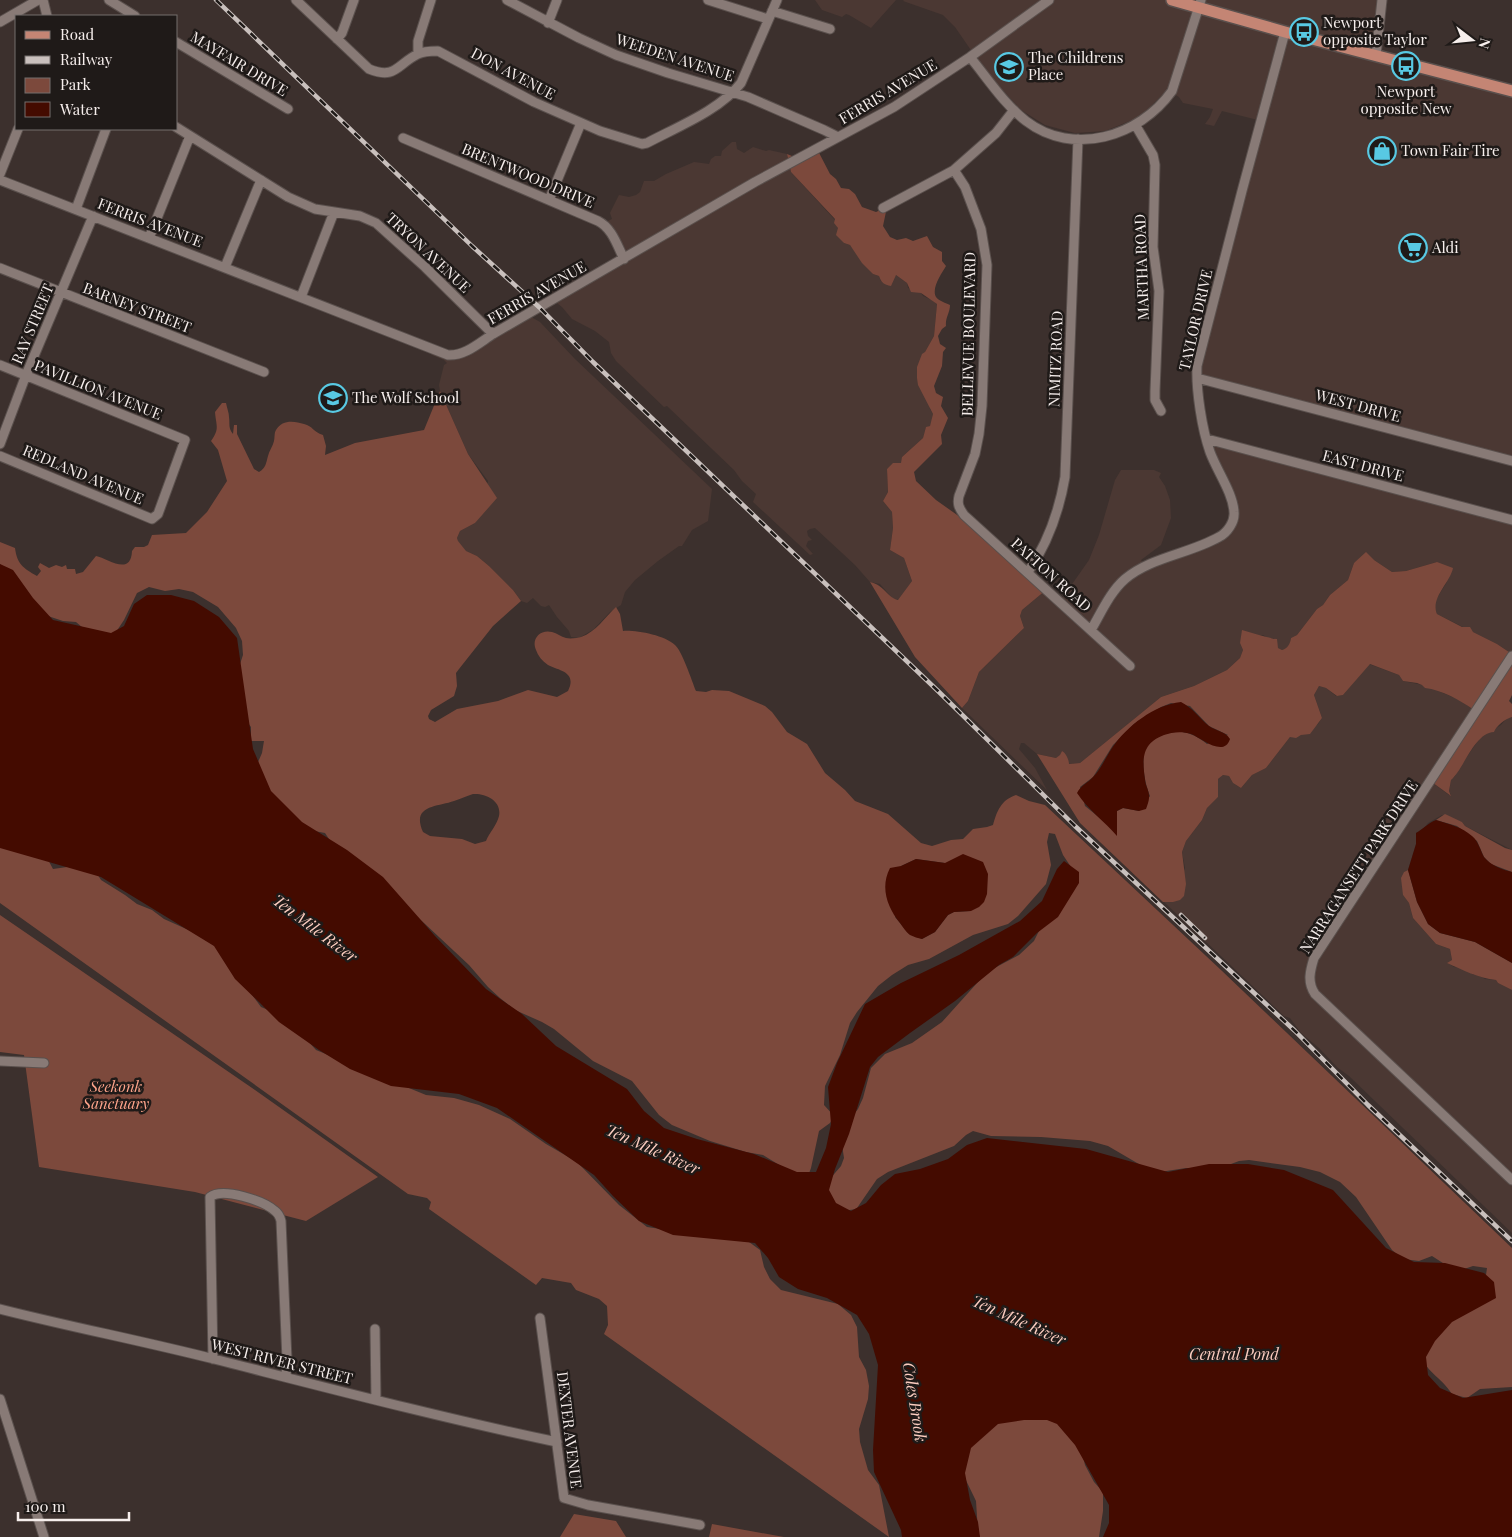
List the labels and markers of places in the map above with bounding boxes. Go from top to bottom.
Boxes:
place label: Newport opposite Taylor [1323,12,1427,49]
bus stop icon: Newport opposite Taylor [1289,17,1319,47]
place label: The Childrens Place [1028,47,1123,84]
bus stop icon: Newport opposite New [1391,51,1421,81]
school or university icon: The Childrens Place [994,52,1024,82]
place label: Newport opposite New [1360,81,1452,118]
shop icon: Town Fair Tire [1367,136,1397,166]
place label: Town Fair Tire [1401,140,1500,160]
supermarket icon: Aldi [1398,233,1428,263]
place label: Aldi [1431,237,1459,257]
school or university icon: The Wolf School [318,383,348,413]
place label: The Wolf School [352,387,459,407]

